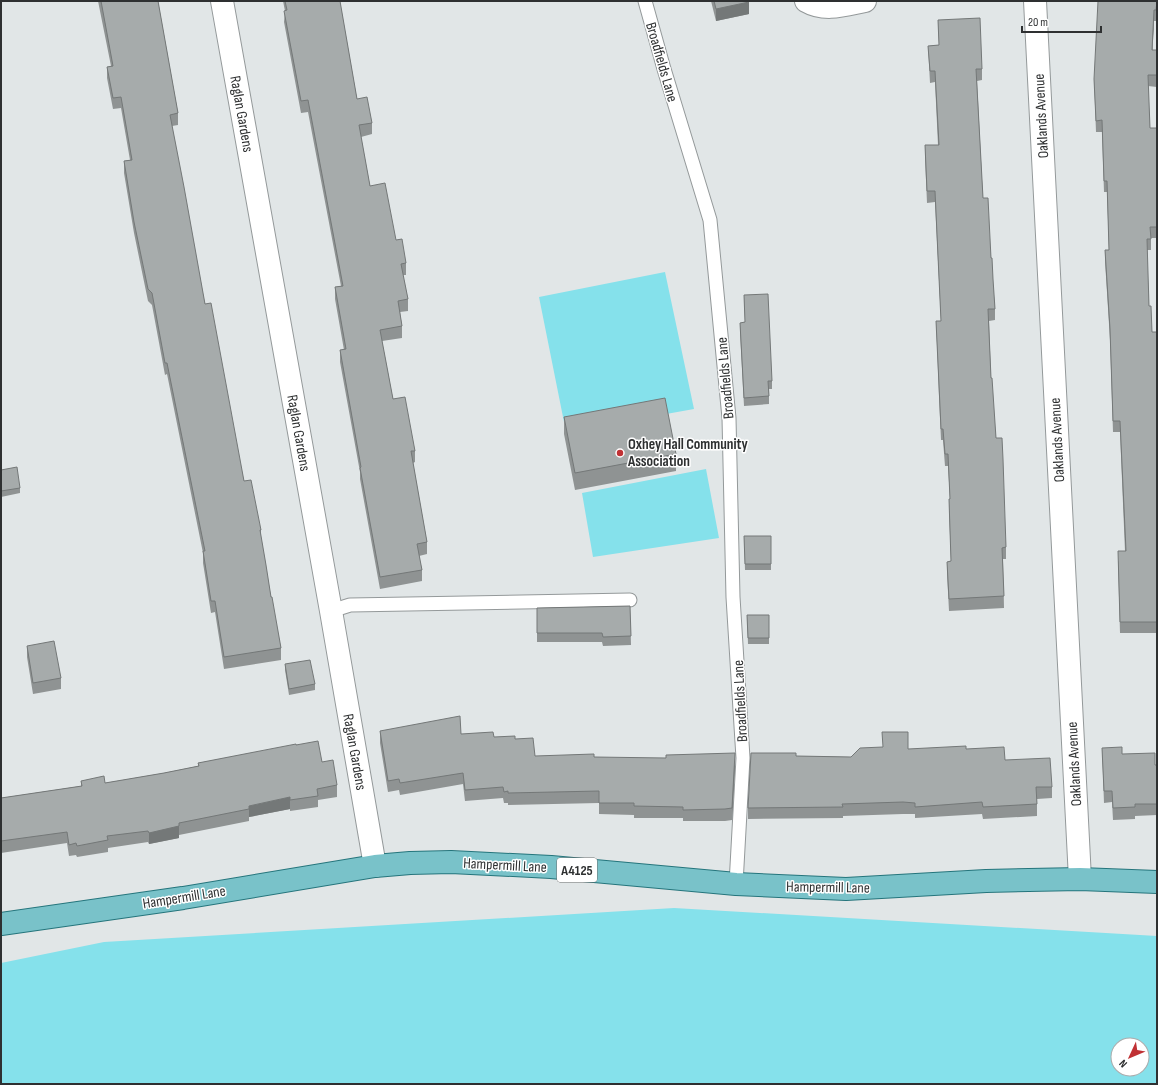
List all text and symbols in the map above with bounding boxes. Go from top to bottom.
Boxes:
scale bar [1022,8,1101,34]
text: 20 m [1028,15,1048,30]
street label: Broadfields Lane [641,20,682,104]
street label: Oaklands Avenue [1030,73,1053,159]
street label: Raglan Gardens [225,74,258,154]
street label: Broadfields Lane [712,336,739,420]
street label: Raglan Gardens [282,393,315,473]
street label: Oaklands Avenue [1046,397,1069,483]
place label: Oxhey Hall Community Association [627,435,749,471]
marker: Oxhey Hall Community Association [615,448,625,458]
street label: Broadfields Lane [729,659,752,742]
street label: Raglan Gardens [338,712,371,792]
street label: Oaklands Avenue [1063,721,1086,807]
street label: Hampermill Lane [463,854,547,877]
road number: A4125 [557,858,597,882]
street label: Hampermill Lane [786,877,870,898]
street label: Hampermill Lane [141,882,227,913]
north arrow [1110,1037,1150,1077]
text: N [1116,1057,1130,1070]

